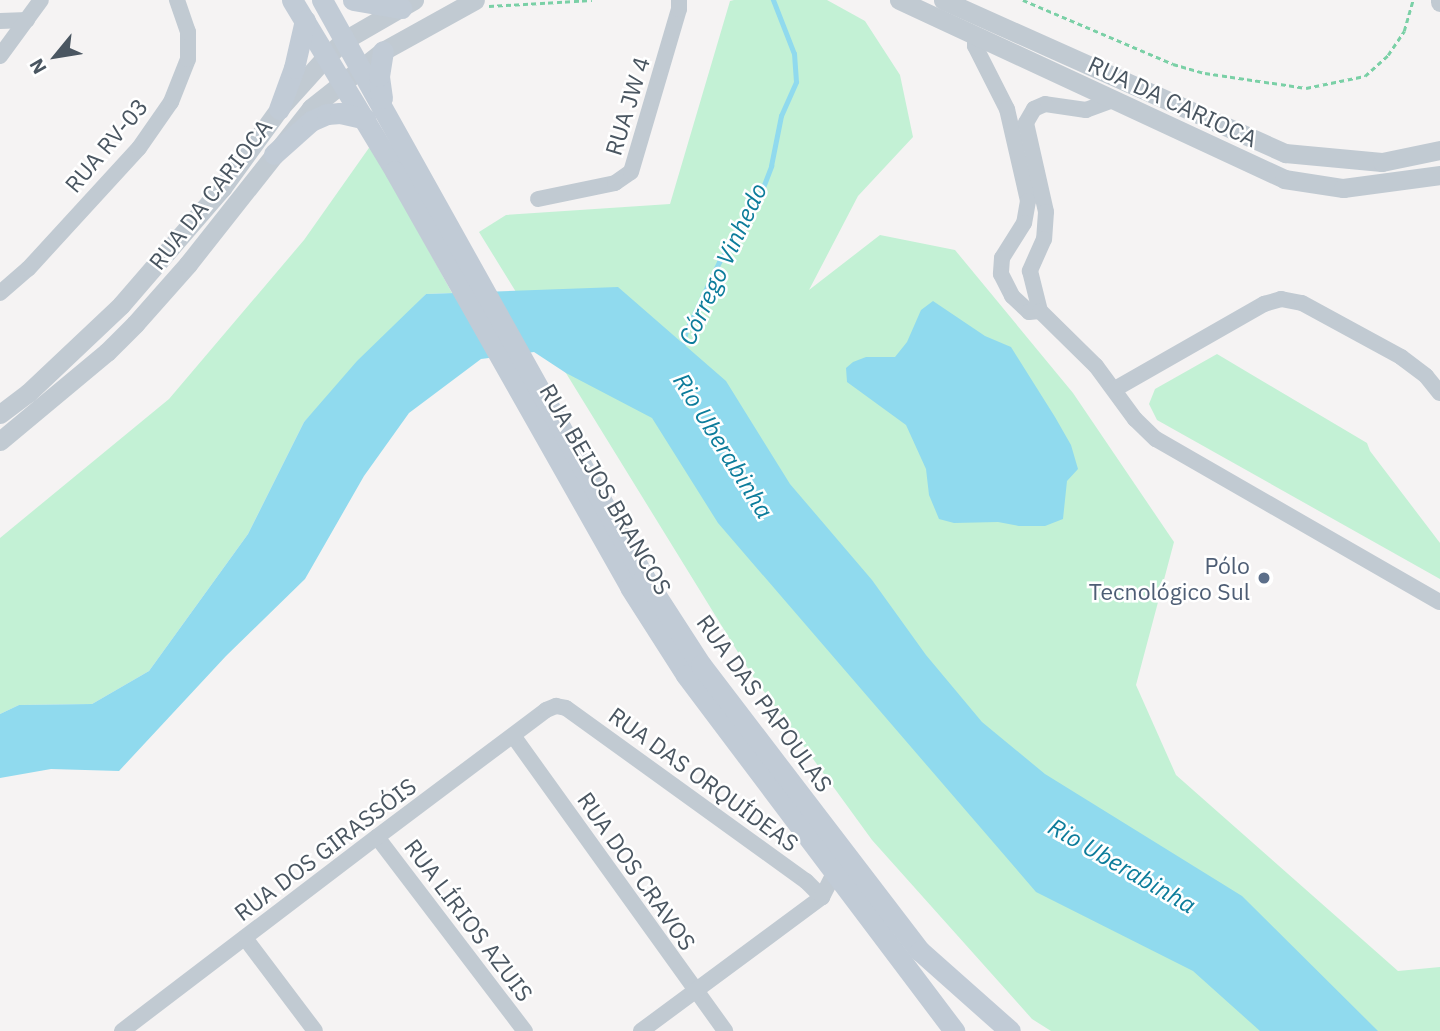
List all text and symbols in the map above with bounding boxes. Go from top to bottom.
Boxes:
north arrow [21,21,91,91]
street label: RUA DA CARIOCA [1084,50,1262,152]
street label: RUA JW 4 [599,53,655,159]
text: N [24,55,52,78]
street label: RUA RV-03 [59,92,153,198]
street label: RUA DA CARIOCA [143,113,277,275]
water label: Córrego Vinhedo [673,178,773,350]
water label: Rio Uberabinha [667,368,779,524]
street label: RUA BEIJOS BRANCOS [534,379,678,599]
place label: Pólo Tecnológico Sul [1089,551,1250,605]
marker: Pólo Tecnológico Sul [1256,570,1272,586]
street label: RUA DAS PAPOULAS [691,609,839,797]
street label: RUA DAS ORQUÍDEAS [604,701,804,857]
street label: RUA DOS GIRASSÓIS [229,772,421,926]
street label: RUA DOS CRAVOS [572,787,702,955]
water label: Rio Uberabinha [1043,812,1201,920]
street label: RUA LÍRIOS AZUIS [399,833,539,1007]

